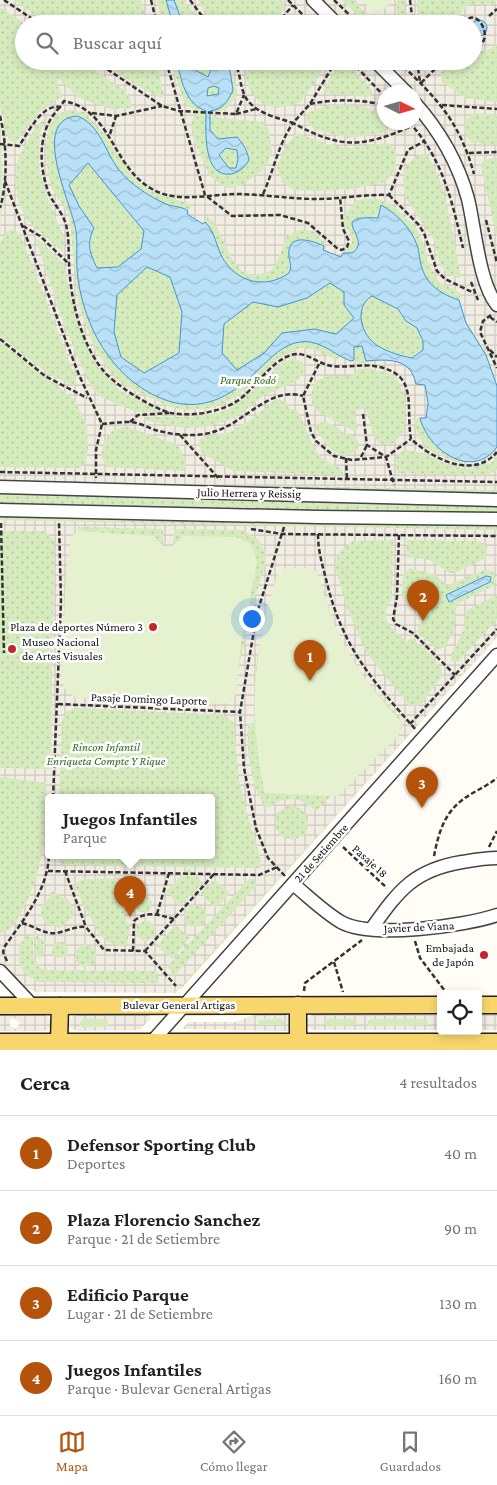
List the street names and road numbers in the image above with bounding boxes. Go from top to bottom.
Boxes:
street label: Julio Herrera y Reissig [196,485,301,501]
street label: Pasaje Domingo Laporte [91,690,207,708]
street label: 21 de Setiembre [291,821,351,885]
street label: Pasaje 18 [350,842,390,880]
street label: Javier de Viana [382,918,455,936]
street label: Bulevar General Artigas [123,998,236,1012]

